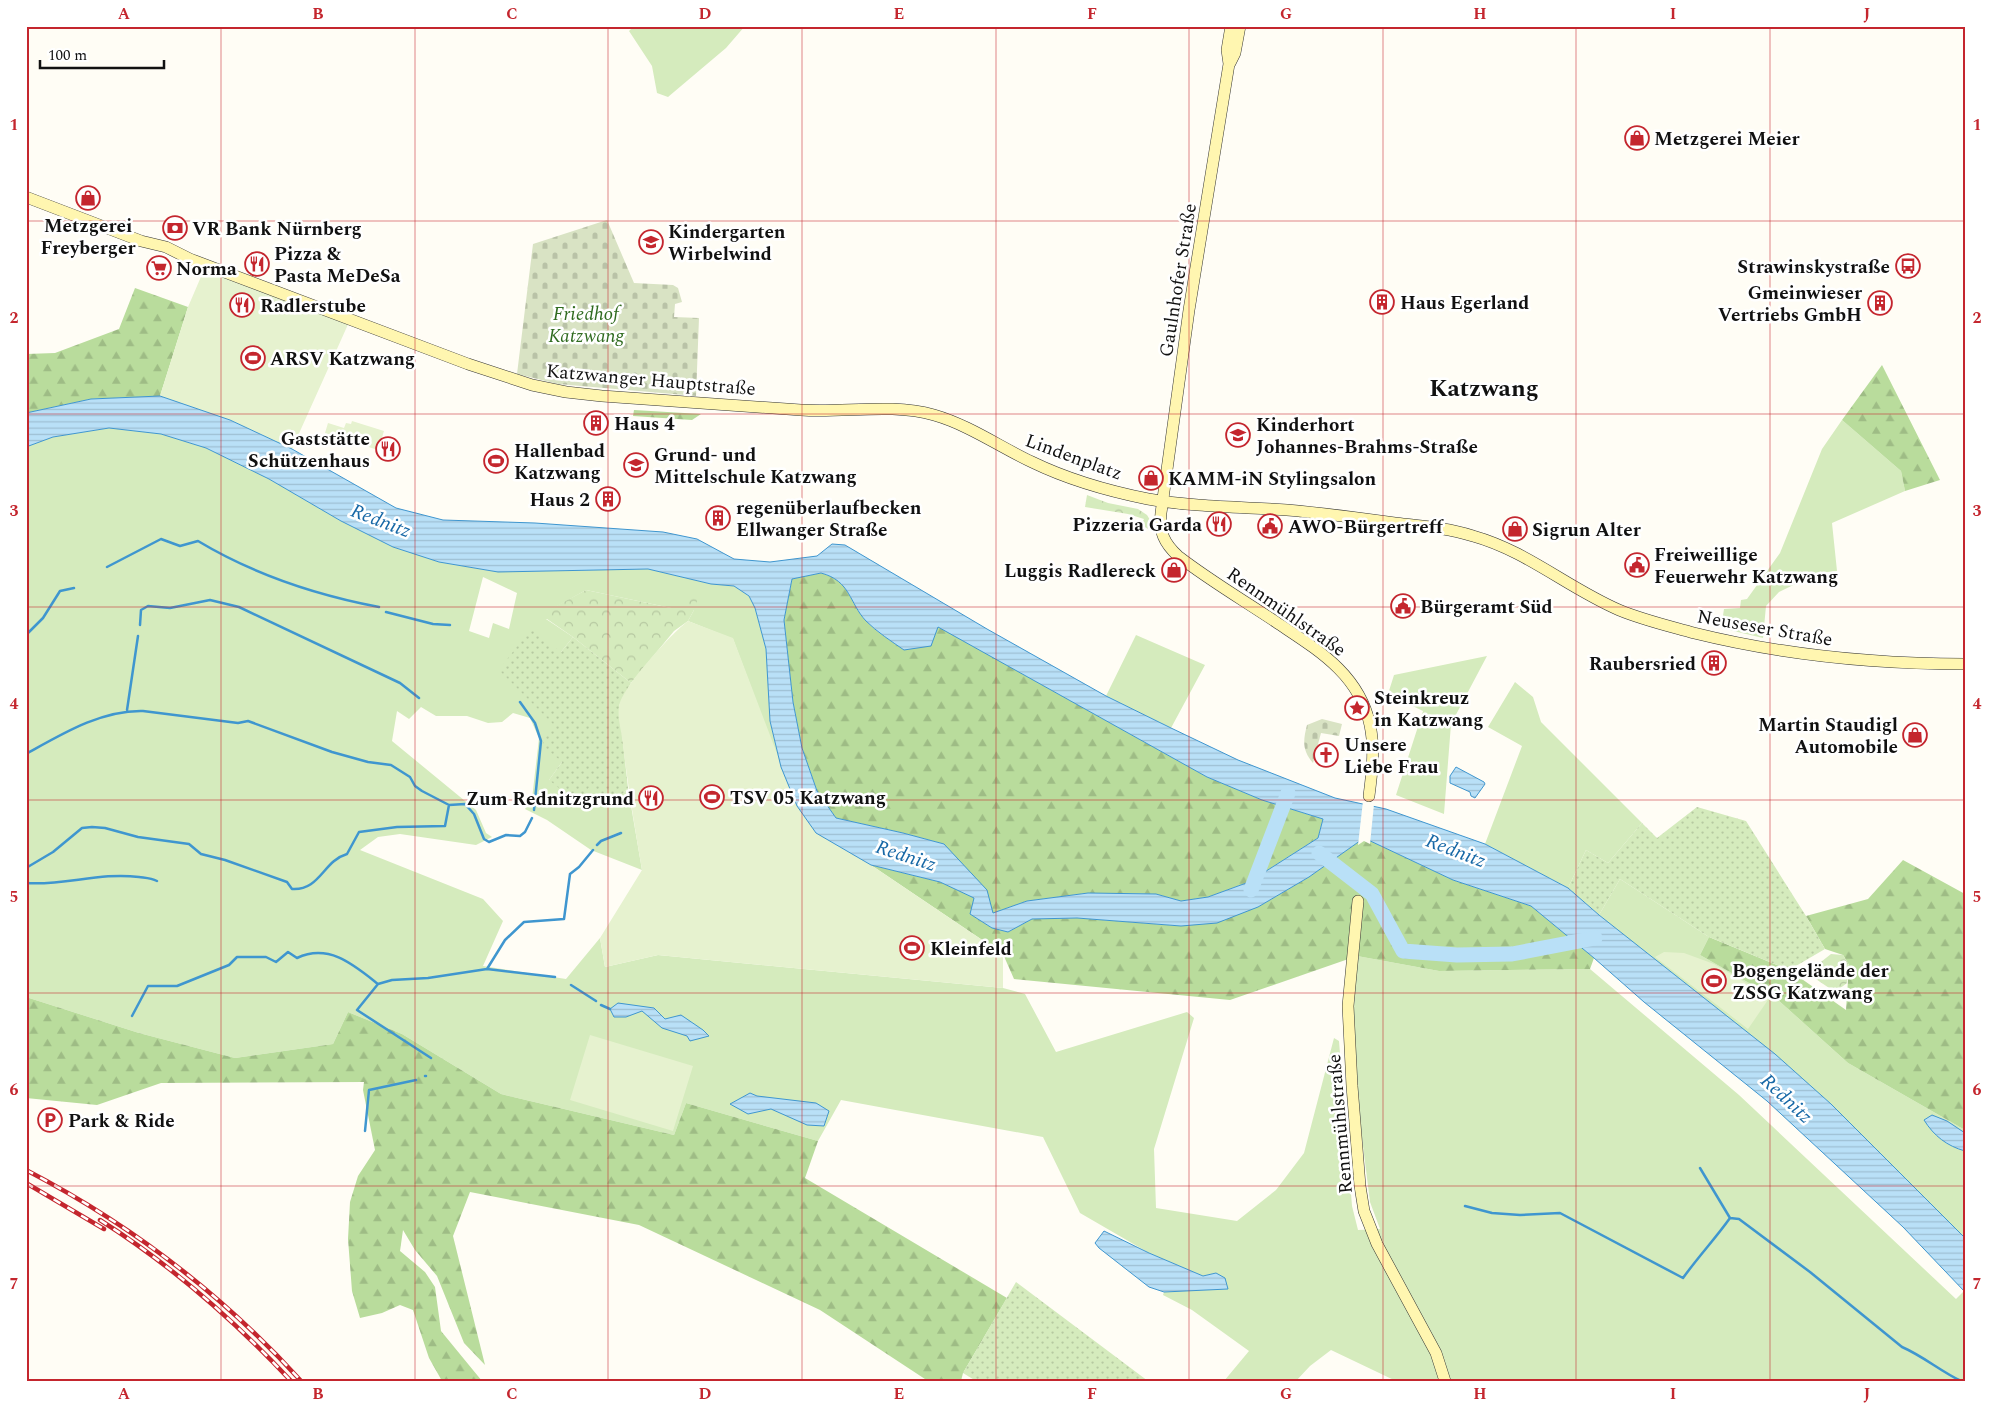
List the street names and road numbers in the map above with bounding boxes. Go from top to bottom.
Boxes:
street label: Gaulnhofer Straße [1152,201,1205,359]
street label: Katzwanger Hauptstraße [545,357,757,404]
street label: Lindenplatz [1021,426,1126,488]
street label: Rennmühlstraße [1220,560,1352,664]
street label: Neuseser Straße [1695,602,1835,655]
street label: Rennmühlstraße [1320,1053,1361,1195]

